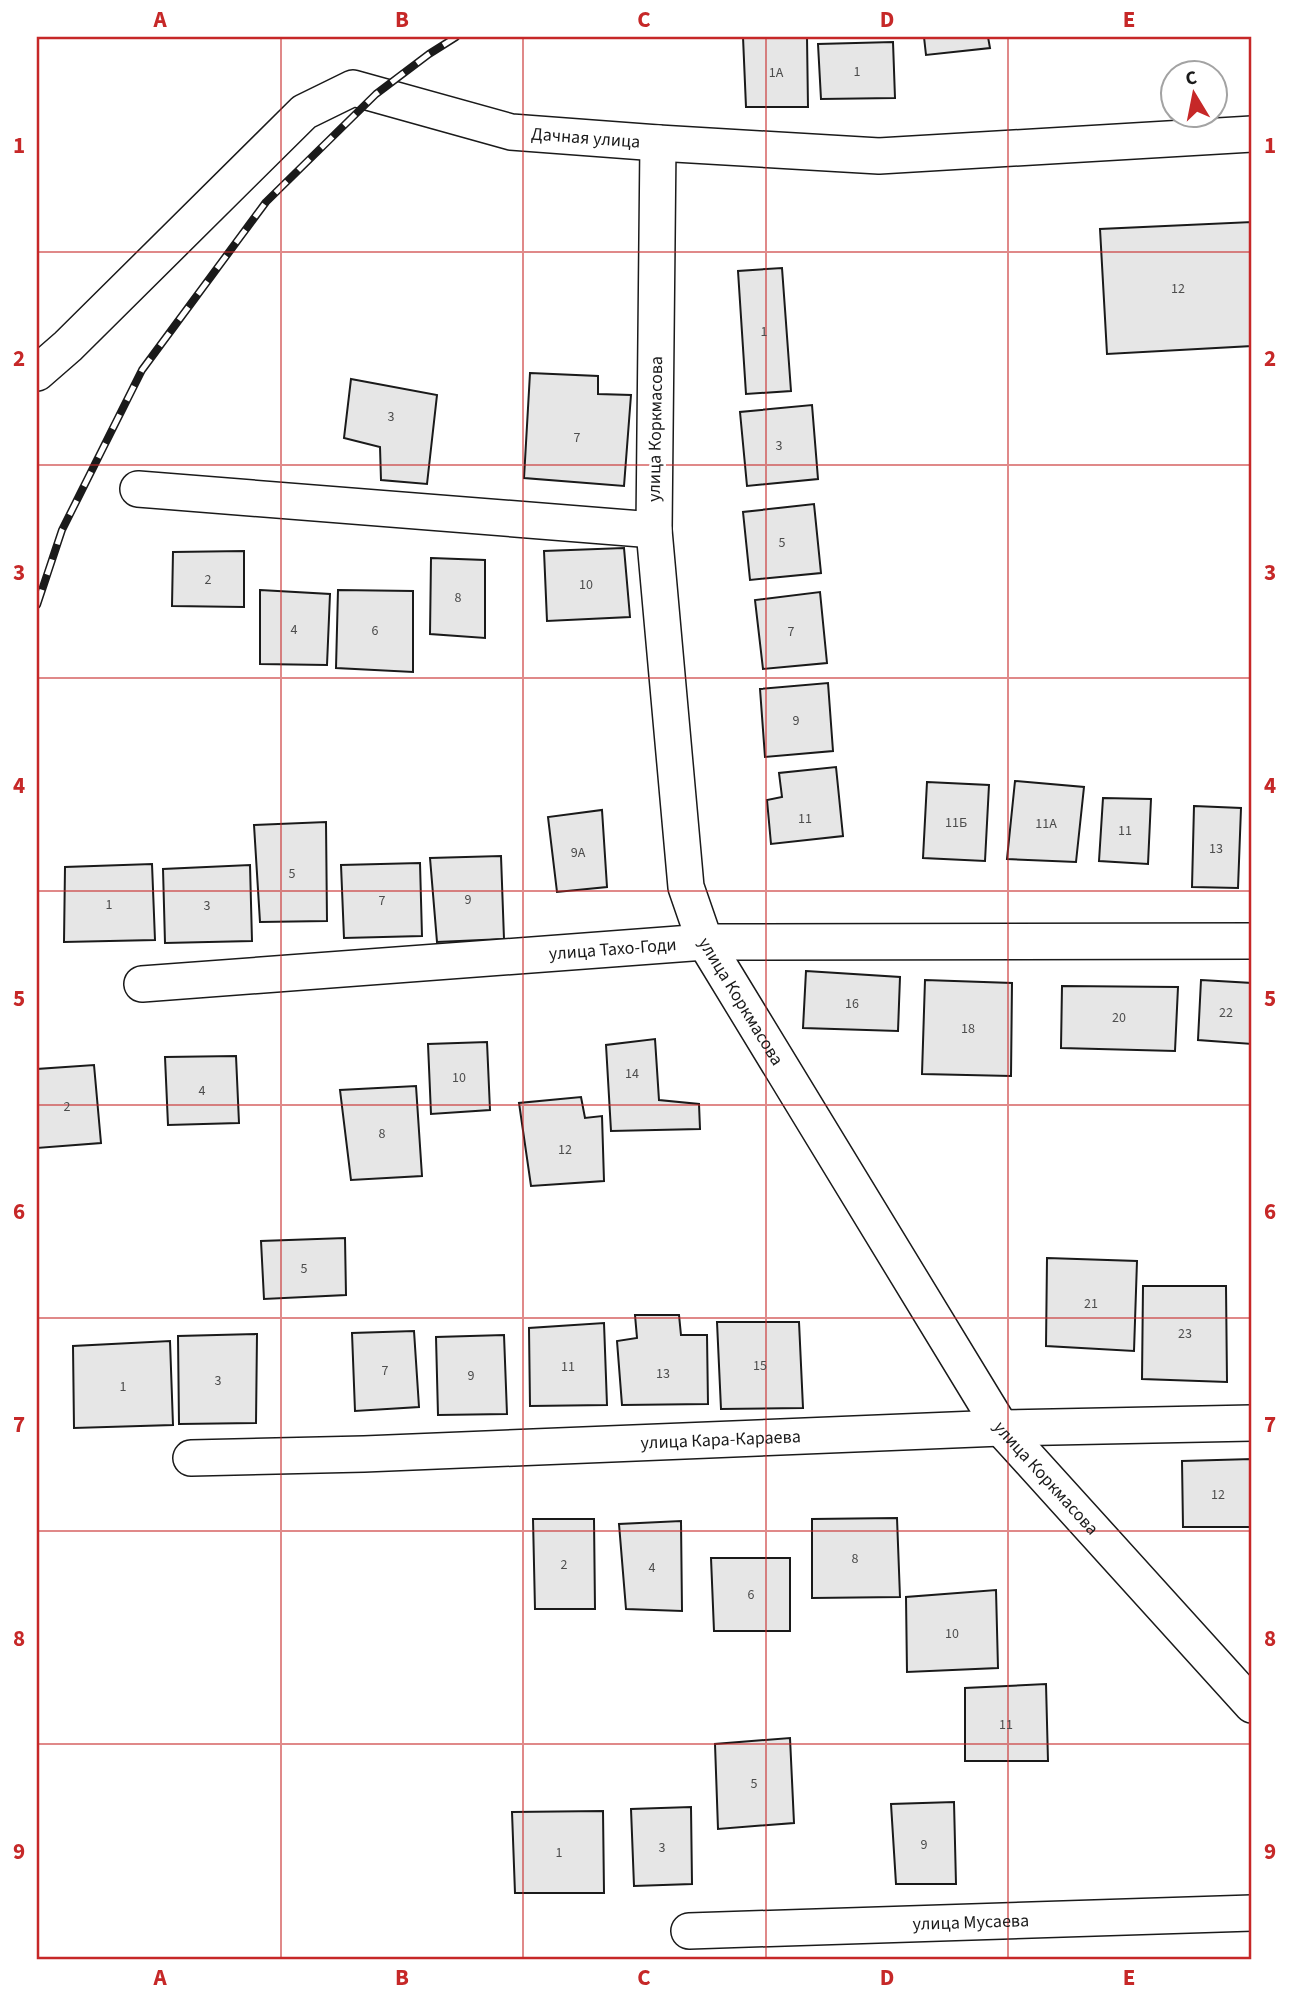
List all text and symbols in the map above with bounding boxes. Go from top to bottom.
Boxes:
text: A [152,3,167,36]
text: B [395,3,409,36]
text: C [637,3,651,36]
text: D [880,3,894,36]
text: E [1123,3,1135,36]
north arrow [1160,60,1230,130]
house number: 1 [854,62,861,82]
house number: 1А [769,63,784,83]
text: С [1184,64,1199,93]
street label: Дачная улица [530,122,641,155]
text: 1 [13,129,25,162]
text: 1 [1264,129,1276,162]
house number: 12 [1171,279,1185,299]
house number: 1 [761,322,768,342]
text: 2 [13,342,25,375]
text: 2 [1264,342,1276,375]
street label: улица Коркмасова [642,356,669,502]
house number: 3 [388,407,395,427]
house number: 7 [574,428,581,448]
house number: 3 [776,436,783,456]
house number: 5 [779,533,786,553]
text: 3 [13,556,25,589]
text: 3 [1264,556,1276,589]
house number: 2 [205,570,212,590]
house number: 10 [579,575,593,595]
house number: 8 [455,588,462,608]
house number: 4 [291,620,298,640]
house number: 6 [372,621,379,641]
house number: 7 [788,622,795,642]
house number: 9 [793,711,800,731]
text: 4 [13,769,25,802]
text: 4 [1264,769,1276,802]
house number: 11 [798,809,812,829]
house number: 11Б [945,813,967,833]
house number: 11А [1035,814,1057,834]
house number: 11 [1118,821,1132,841]
house number: 13 [1209,839,1223,859]
house number: 9А [571,843,586,863]
house number: 5 [289,864,296,884]
house number: 9 [465,890,472,910]
house number: 7 [379,891,386,911]
house number: 1 [106,895,113,915]
house number: 3 [204,896,211,916]
street label: улица Тахо-Годи [548,932,678,967]
street label: улица Коркмасова [692,933,789,1070]
text: 5 [13,982,25,1015]
text: 5 [1264,982,1276,1015]
house number: 16 [845,994,859,1014]
house number: 22 [1219,1003,1233,1023]
house number: 20 [1112,1008,1126,1028]
house number: 18 [961,1019,975,1039]
house number: 14 [625,1064,639,1084]
house number: 10 [452,1068,466,1088]
house number: 4 [199,1081,206,1101]
house number: 2 [64,1097,71,1117]
house number: 8 [379,1124,386,1144]
house number: 12 [558,1140,572,1160]
text: 6 [13,1195,25,1228]
text: 6 [1264,1195,1276,1228]
house number: 5 [301,1259,308,1279]
house number: 21 [1084,1294,1098,1314]
house number: 23 [1178,1324,1192,1344]
house number: 15 [753,1356,767,1376]
house number: 11 [561,1357,575,1377]
house number: 7 [382,1361,389,1381]
house number: 13 [656,1364,670,1384]
house number: 9 [468,1366,475,1386]
house number: 3 [215,1371,222,1391]
house number: 1 [120,1377,127,1397]
text: 7 [13,1408,25,1441]
text: 7 [1264,1408,1276,1441]
street label: улица Коркмасова [987,1417,1104,1541]
street label: улица Кара-Караева [640,1424,801,1456]
house number: 12 [1211,1485,1225,1505]
house number: 8 [852,1549,859,1569]
house number: 2 [561,1555,568,1575]
house number: 4 [649,1558,656,1578]
house number: 6 [748,1585,755,1605]
text: 8 [13,1622,25,1655]
text: 8 [1264,1622,1276,1655]
house number: 10 [945,1624,959,1644]
house number: 11 [999,1715,1013,1735]
house number: 5 [751,1774,758,1794]
text: 9 [13,1835,25,1868]
house number: 9 [921,1835,928,1855]
text: 9 [1264,1835,1276,1868]
house number: 3 [659,1838,666,1858]
house number: 1 [556,1843,563,1863]
street label: улица Мусаева [912,1908,1030,1937]
text: A [152,1961,167,1994]
text: B [395,1961,409,1994]
text: C [637,1961,651,1994]
text: D [880,1961,894,1994]
text: E [1123,1961,1135,1994]

